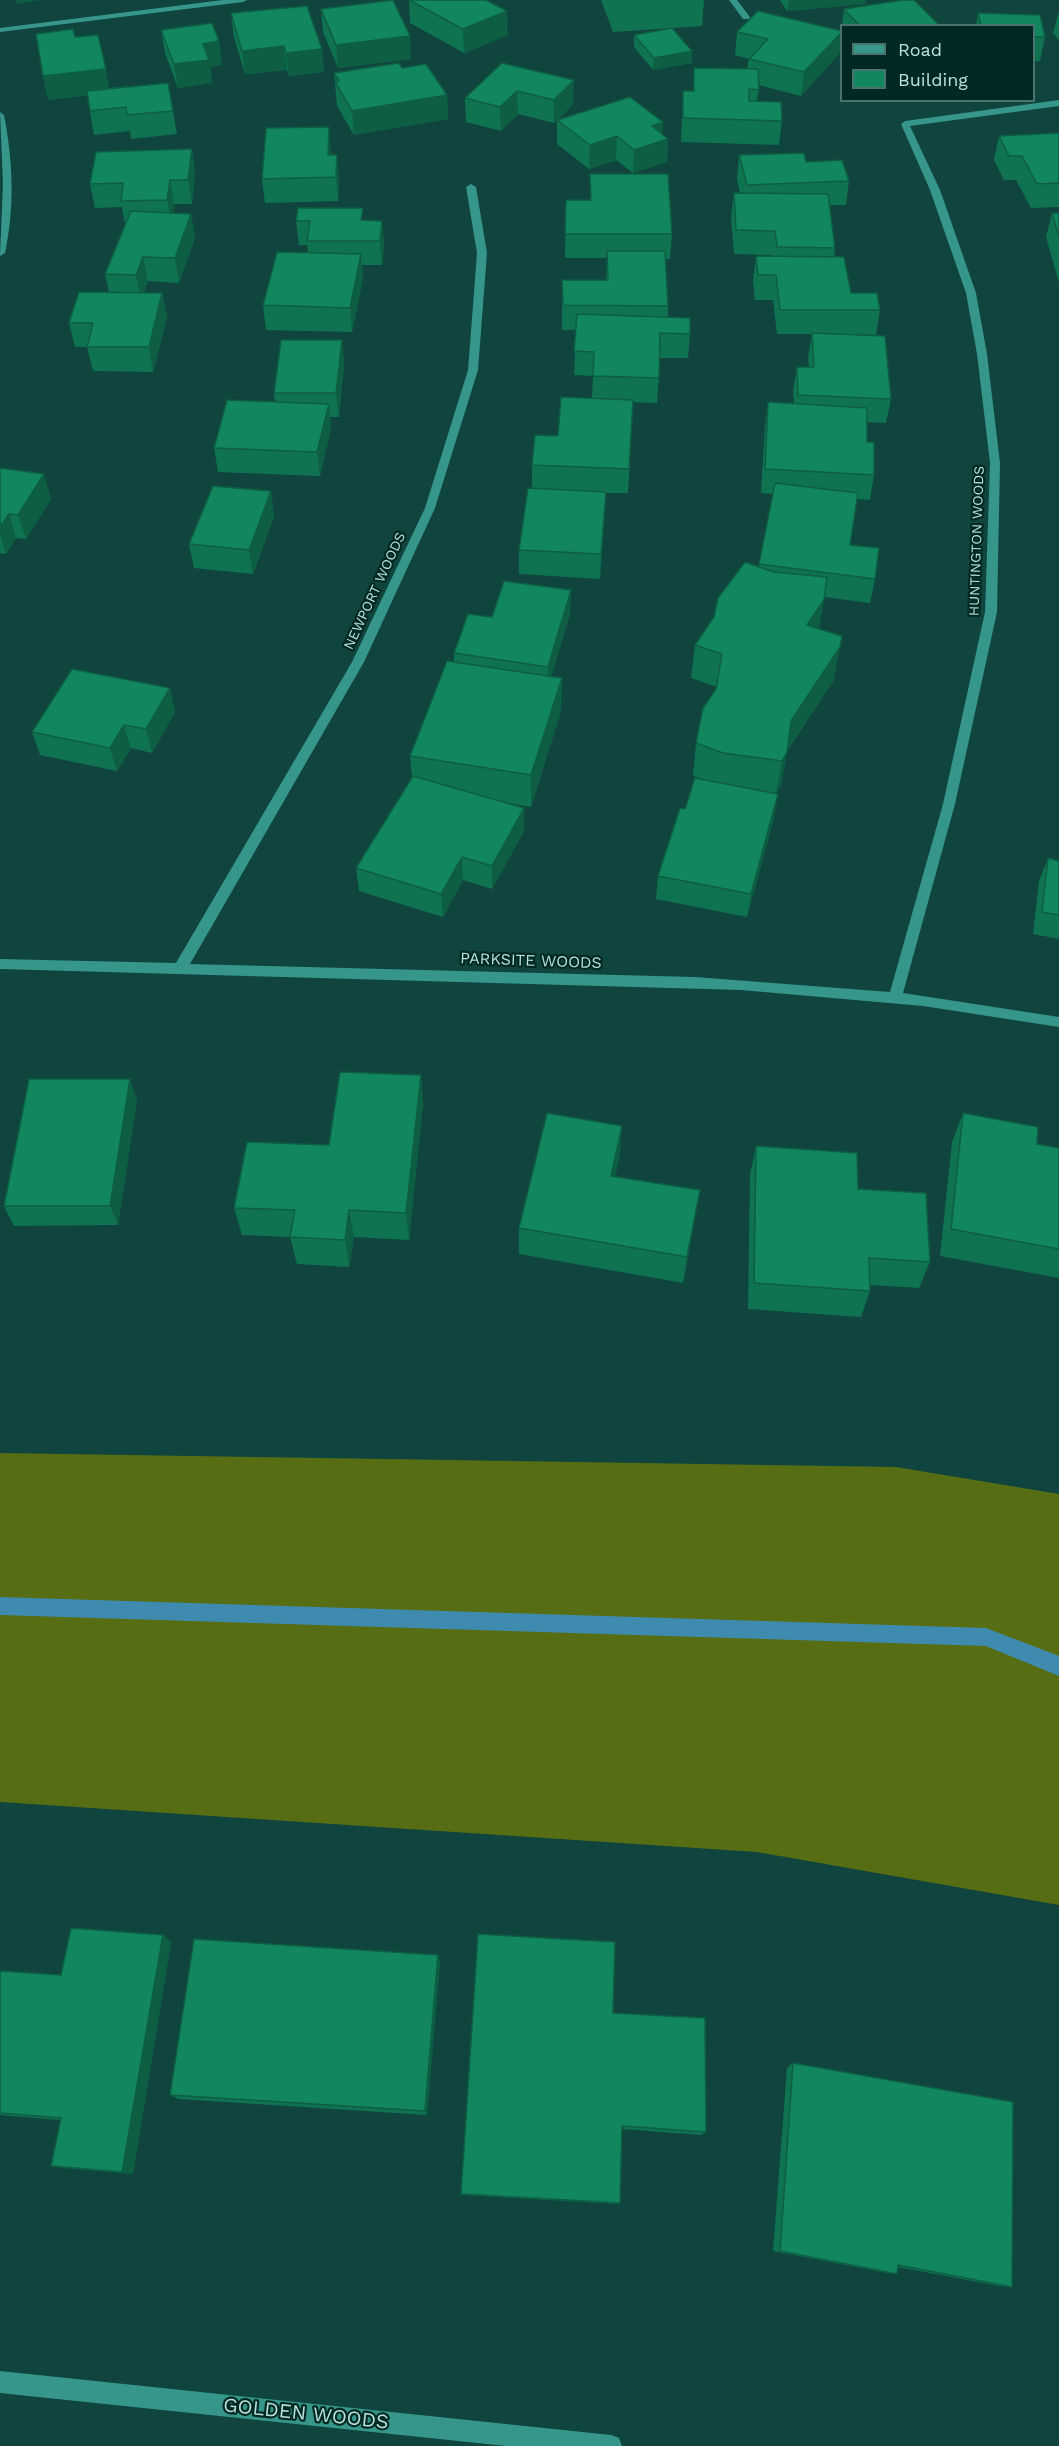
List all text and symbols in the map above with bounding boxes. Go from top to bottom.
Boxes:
legend [840,24,1035,102]
text: Road [898,39,942,60]
text: Building [898,69,968,90]
street label: HUNTINGTON WOODS [966,466,988,616]
street label: NEWPORT WOODS [340,530,410,652]
street label: PARKSITE WOODS [460,949,602,973]
street label: GOLDEN WOODS [222,2393,390,2435]

